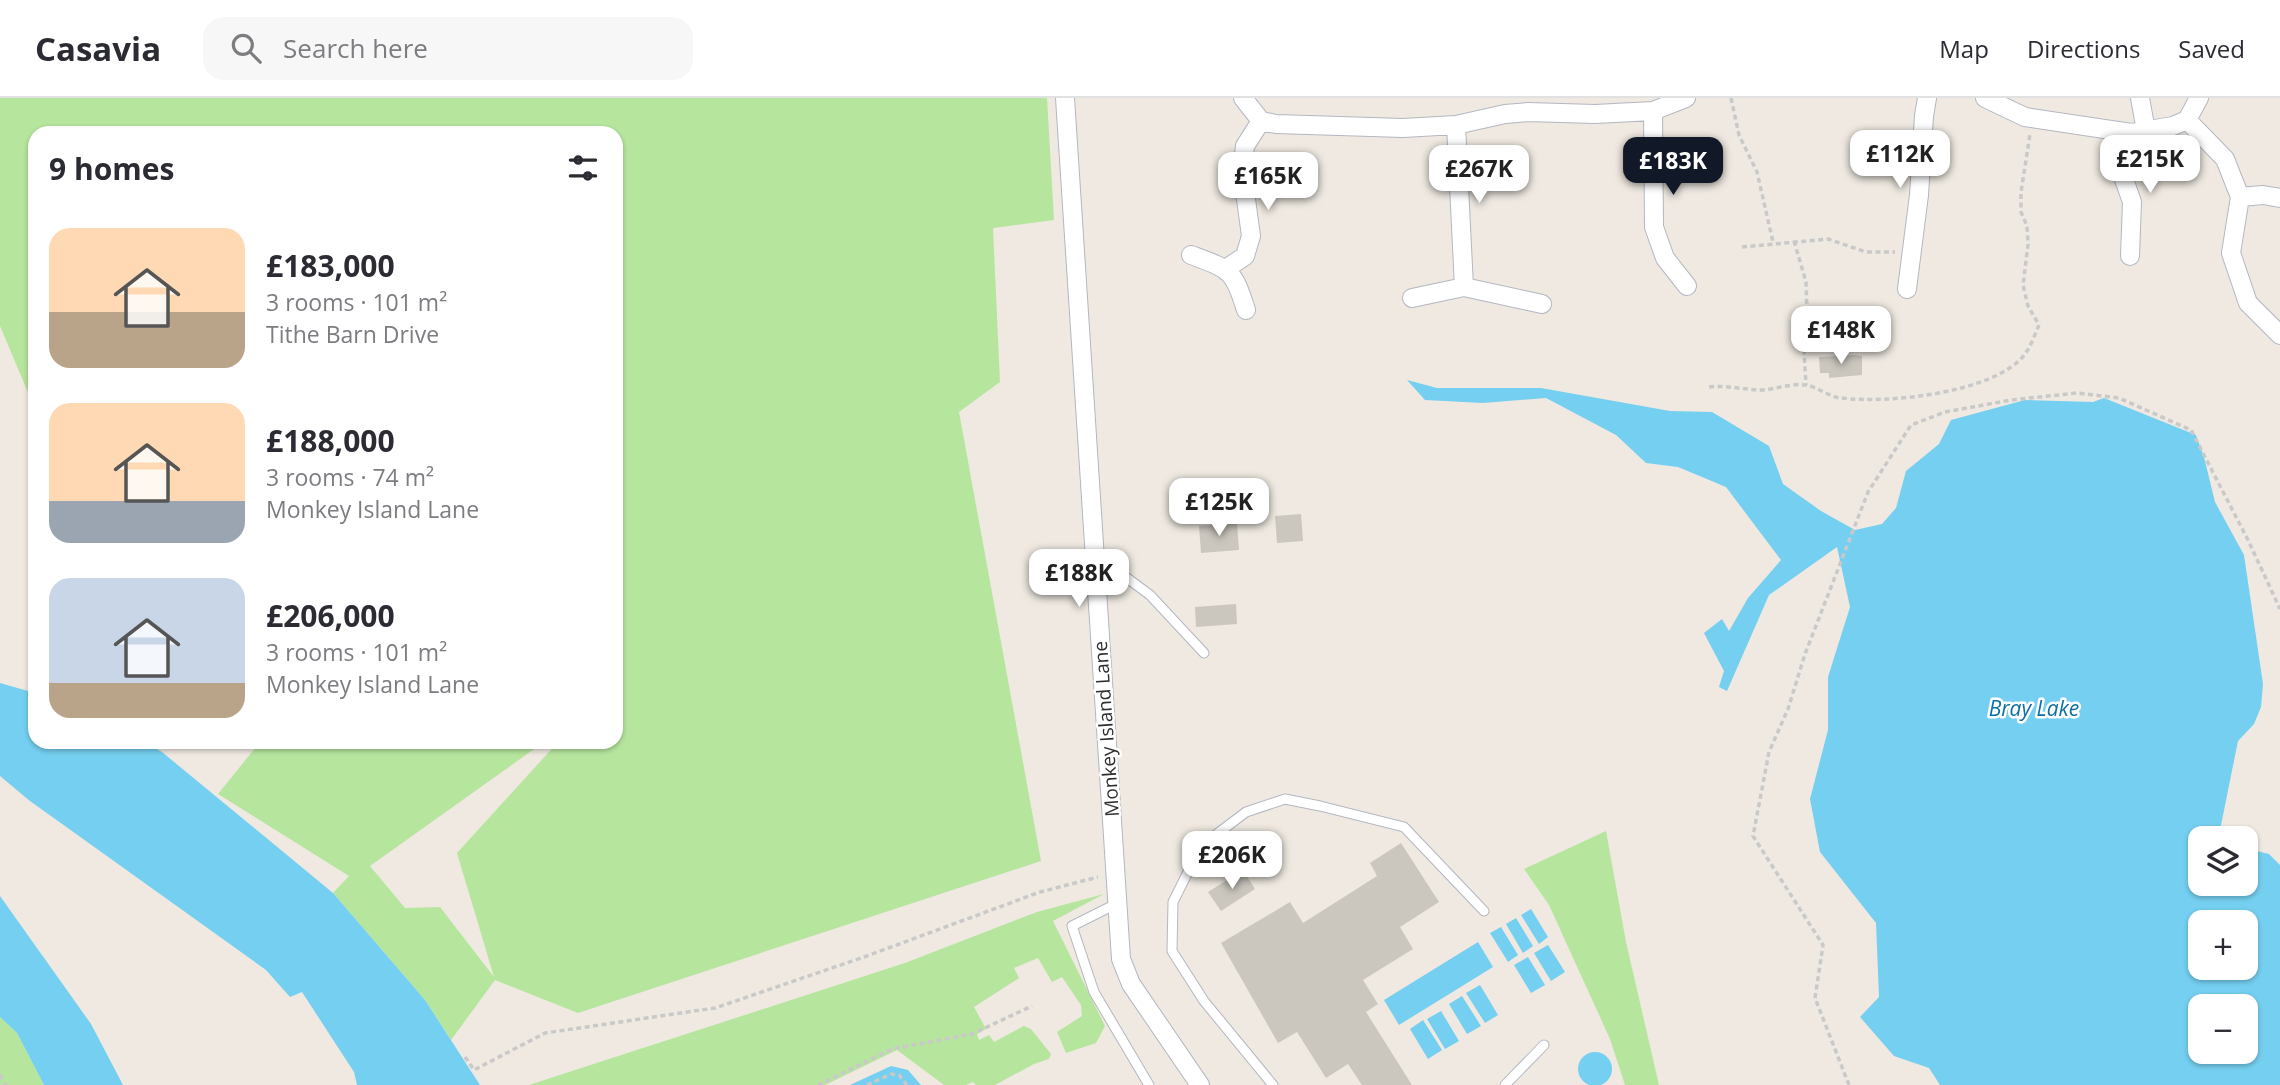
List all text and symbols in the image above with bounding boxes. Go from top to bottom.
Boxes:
search box [203,17,693,80]
text: Casavia [35,26,161,71]
icon: search [227,29,265,67]
text: Search here [283,30,428,66]
text: Map [1939,32,1989,65]
text: Directions [2027,32,2140,65]
text: Saved [2178,32,2245,65]
pin: £112K [1851,130,1949,190]
pin: £215K [2101,136,2199,195]
text: £112K [1866,137,1934,169]
pin: £183K [1624,138,1722,197]
text: £215K [2116,142,2184,174]
text: £183K [1639,144,1707,176]
pin: £267K [1430,146,1528,205]
text: 9 homes [49,148,174,189]
icon: filters [564,149,602,187]
pin: £165K [1219,152,1317,212]
text: £267K [1445,152,1513,184]
text: £165K [1234,159,1302,191]
text: £183,000 [266,245,395,286]
icon: home [105,256,189,340]
text: 3 rooms · 101 m² [266,286,447,318]
pin: £148K [1792,306,1890,366]
text: £148K [1807,313,1875,345]
text: Tithe Barn Drive [266,318,439,350]
text: £188,000 [266,420,395,461]
icon: home [105,431,189,515]
text: 3 rooms · 74 m² [266,461,434,493]
pin: £125K [1170,478,1268,538]
text: £125K [1185,485,1253,517]
text: Monkey Island Lane [266,493,479,525]
pin: £188K [1030,550,1128,609]
text: £188K [1045,556,1113,588]
text: £206,000 [266,595,395,636]
icon: home [105,606,189,690]
text: 3 rooms · 101 m² [266,636,447,668]
street label: Monkey Island Lane [1087,640,1125,818]
text: Monkey Island Lane [266,668,479,700]
water label: Bray Lake [1989,694,2079,722]
map controls [2188,826,2258,1064]
button: layers [2188,826,2258,896]
pin: £206K [1183,832,1281,891]
text: £206K [1198,838,1266,870]
button: + [2188,910,2258,980]
button: − [2188,994,2258,1064]

